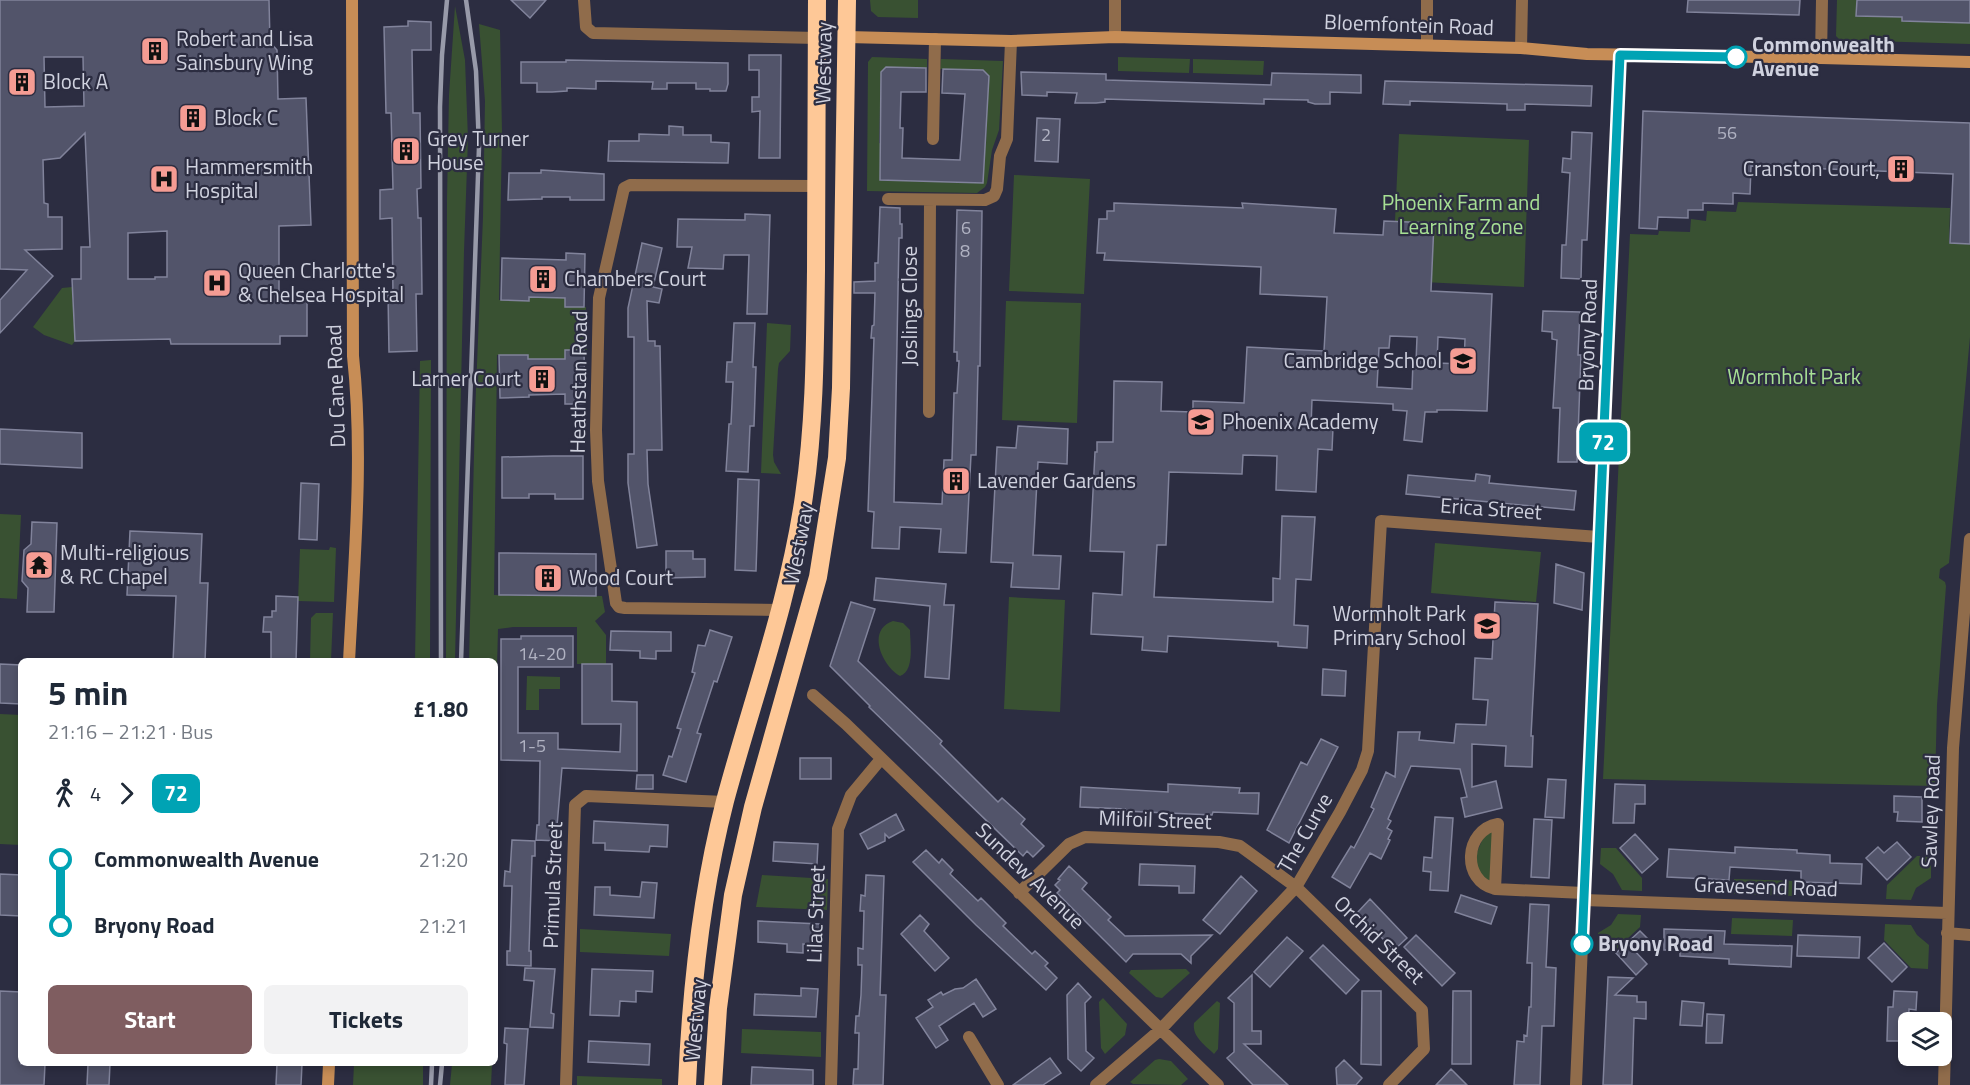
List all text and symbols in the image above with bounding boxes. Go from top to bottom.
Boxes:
street label: Bloemfontein Road [1324,5,1495,43]
place label: Robert and Lisa Sainsbury Wing [176,22,314,78]
street label: Westway [806,22,840,104]
place label: Commonwealth Avenue [1752,28,1895,84]
building icon: Robert and Lisa Sainsbury Wing [139,35,171,67]
marker: Commonwealth Avenue [1725,46,1747,68]
place label: Block A [43,65,109,97]
building icon: Block A [6,66,38,98]
place label: Block C [214,101,278,133]
building icon: Block C [177,102,209,134]
house number: 56 [1717,119,1737,146]
house number: 2 [1041,121,1051,148]
place label: Grey Turner House [427,122,529,178]
building icon: Grey Turner House [390,135,422,167]
place label: Hammersmith Hospital [185,150,313,206]
place label: Cranston Court, [1743,152,1880,184]
building icon: Cranston Court, [1885,153,1917,185]
hospital icon: Hammersmith Hospital [148,163,180,195]
park label: Phoenix Farm and Learning Zone [1382,186,1540,242]
house number: 6 [961,214,971,241]
house number: 8 [960,237,970,264]
street label: Joslings Close [893,246,925,366]
place label: Queen Charlotte's & Chelsea Hospital [238,254,404,310]
place label: Chambers Court [564,262,707,294]
building icon: Chambers Court [527,263,559,295]
hospital icon: Queen Charlotte's & Chelsea Hospital [201,267,233,299]
street label: Bryony Road [1569,278,1605,392]
street label: Heathstan Road [561,310,595,454]
street label: Du Cane Road [317,324,353,448]
place label: Cambridge School [1284,344,1442,376]
school or university icon: Cambridge School [1447,345,1479,377]
park label: Wormholt Park [1727,360,1861,392]
place label: Larner Court [411,362,522,394]
building icon: Larner Court [526,363,558,395]
place label: Phoenix Academy [1222,405,1379,437]
school or university icon: Phoenix Academy [1185,406,1217,438]
line badge: 72 [1576,422,1630,462]
text: 72 [1591,426,1615,458]
place label: Lavender Gardens [977,464,1136,496]
building icon: Lavender Gardens [940,465,972,497]
street label: Erica Street [1439,488,1544,528]
street label: Westway [774,500,822,587]
place label: Multi-religious & RC Chapel [60,536,189,592]
temple icon: Multi-religious & RC Chapel [23,549,55,581]
place label: Wood Court [569,561,674,593]
building icon: Wood Court [532,562,564,594]
place label: Wormholt Park Primary School [1333,597,1466,653]
school or university icon: Wormholt Park Primary School [1471,610,1503,642]
house number: 14-20 [518,640,566,667]
text: 5 min [48,668,128,718]
text: £1.80 [413,692,468,726]
text: 21:16 – 21:21 · Bus [48,716,213,747]
house number: 1-5 [518,732,546,759]
street label: Sawley Road [1912,754,1948,868]
icon: walk [48,777,81,810]
icon: forward [110,777,143,810]
text: 72 [164,777,188,809]
text: 4 [90,778,101,809]
street label: The Curve [1268,787,1340,878]
street label: Milfoil Street [1098,801,1213,837]
street label: Sundew Avenue [969,815,1093,936]
street label: Primula Street [534,820,570,949]
text: Commonwealth Avenue [94,842,319,876]
text: 21:20 [419,844,468,875]
street label: Lilac Street [797,864,833,963]
street label: Gravesend Road [1694,867,1839,905]
street label: Orchid Street [1327,888,1433,991]
text: Bryony Road [94,908,215,942]
text: 21:21 [419,910,468,941]
place label: Bryony Road [1598,927,1713,959]
marker: Bryony Road [1571,933,1593,955]
street label: Westway [675,977,715,1062]
button: Start [48,985,252,1054]
button: Tickets [264,985,468,1054]
map controls [1898,1012,1952,1066]
button: layers [1898,1012,1952,1066]

